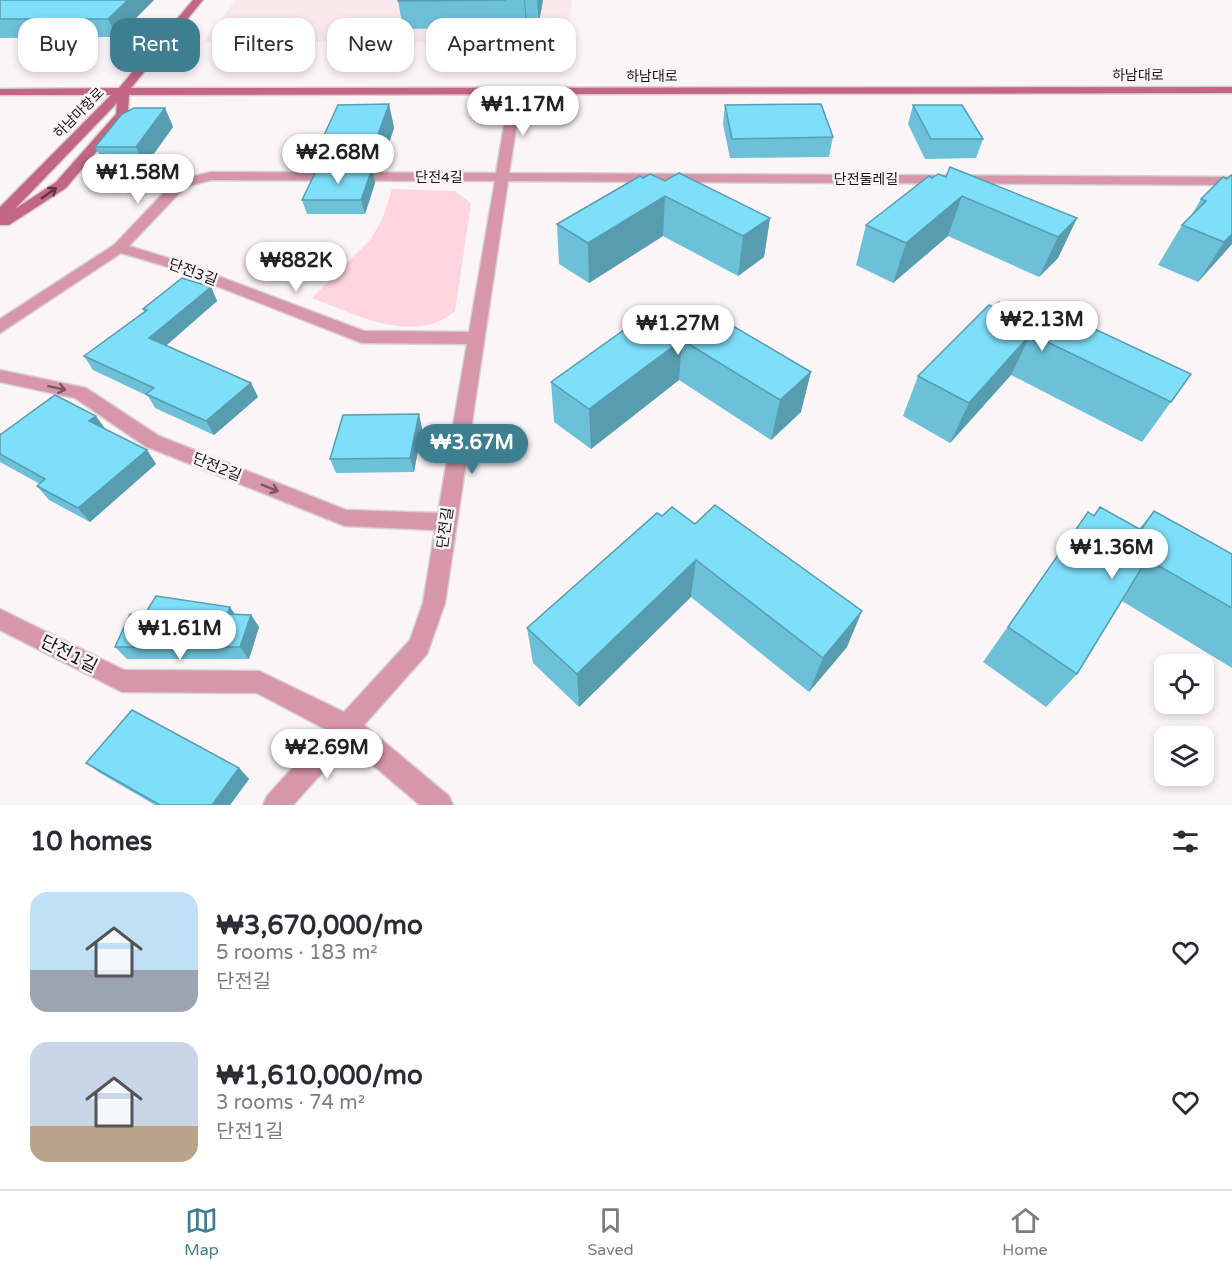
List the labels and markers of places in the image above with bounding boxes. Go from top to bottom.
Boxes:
pin: ₩1.17M [474,86,572,137]
pin: ₩2.68M [289,134,387,185]
pin: ₩1.58M [89,154,187,205]
pin: ₩882K [254,242,338,293]
pin: ₩2.13M [993,301,1091,352]
pin: ₩1.27M [629,305,727,356]
pin: ₩3.67M [423,424,521,475]
pin: ₩1.36M [1063,529,1161,580]
pin: ₩1.61M [131,610,229,661]
pin: ₩2.69M [278,729,376,780]

